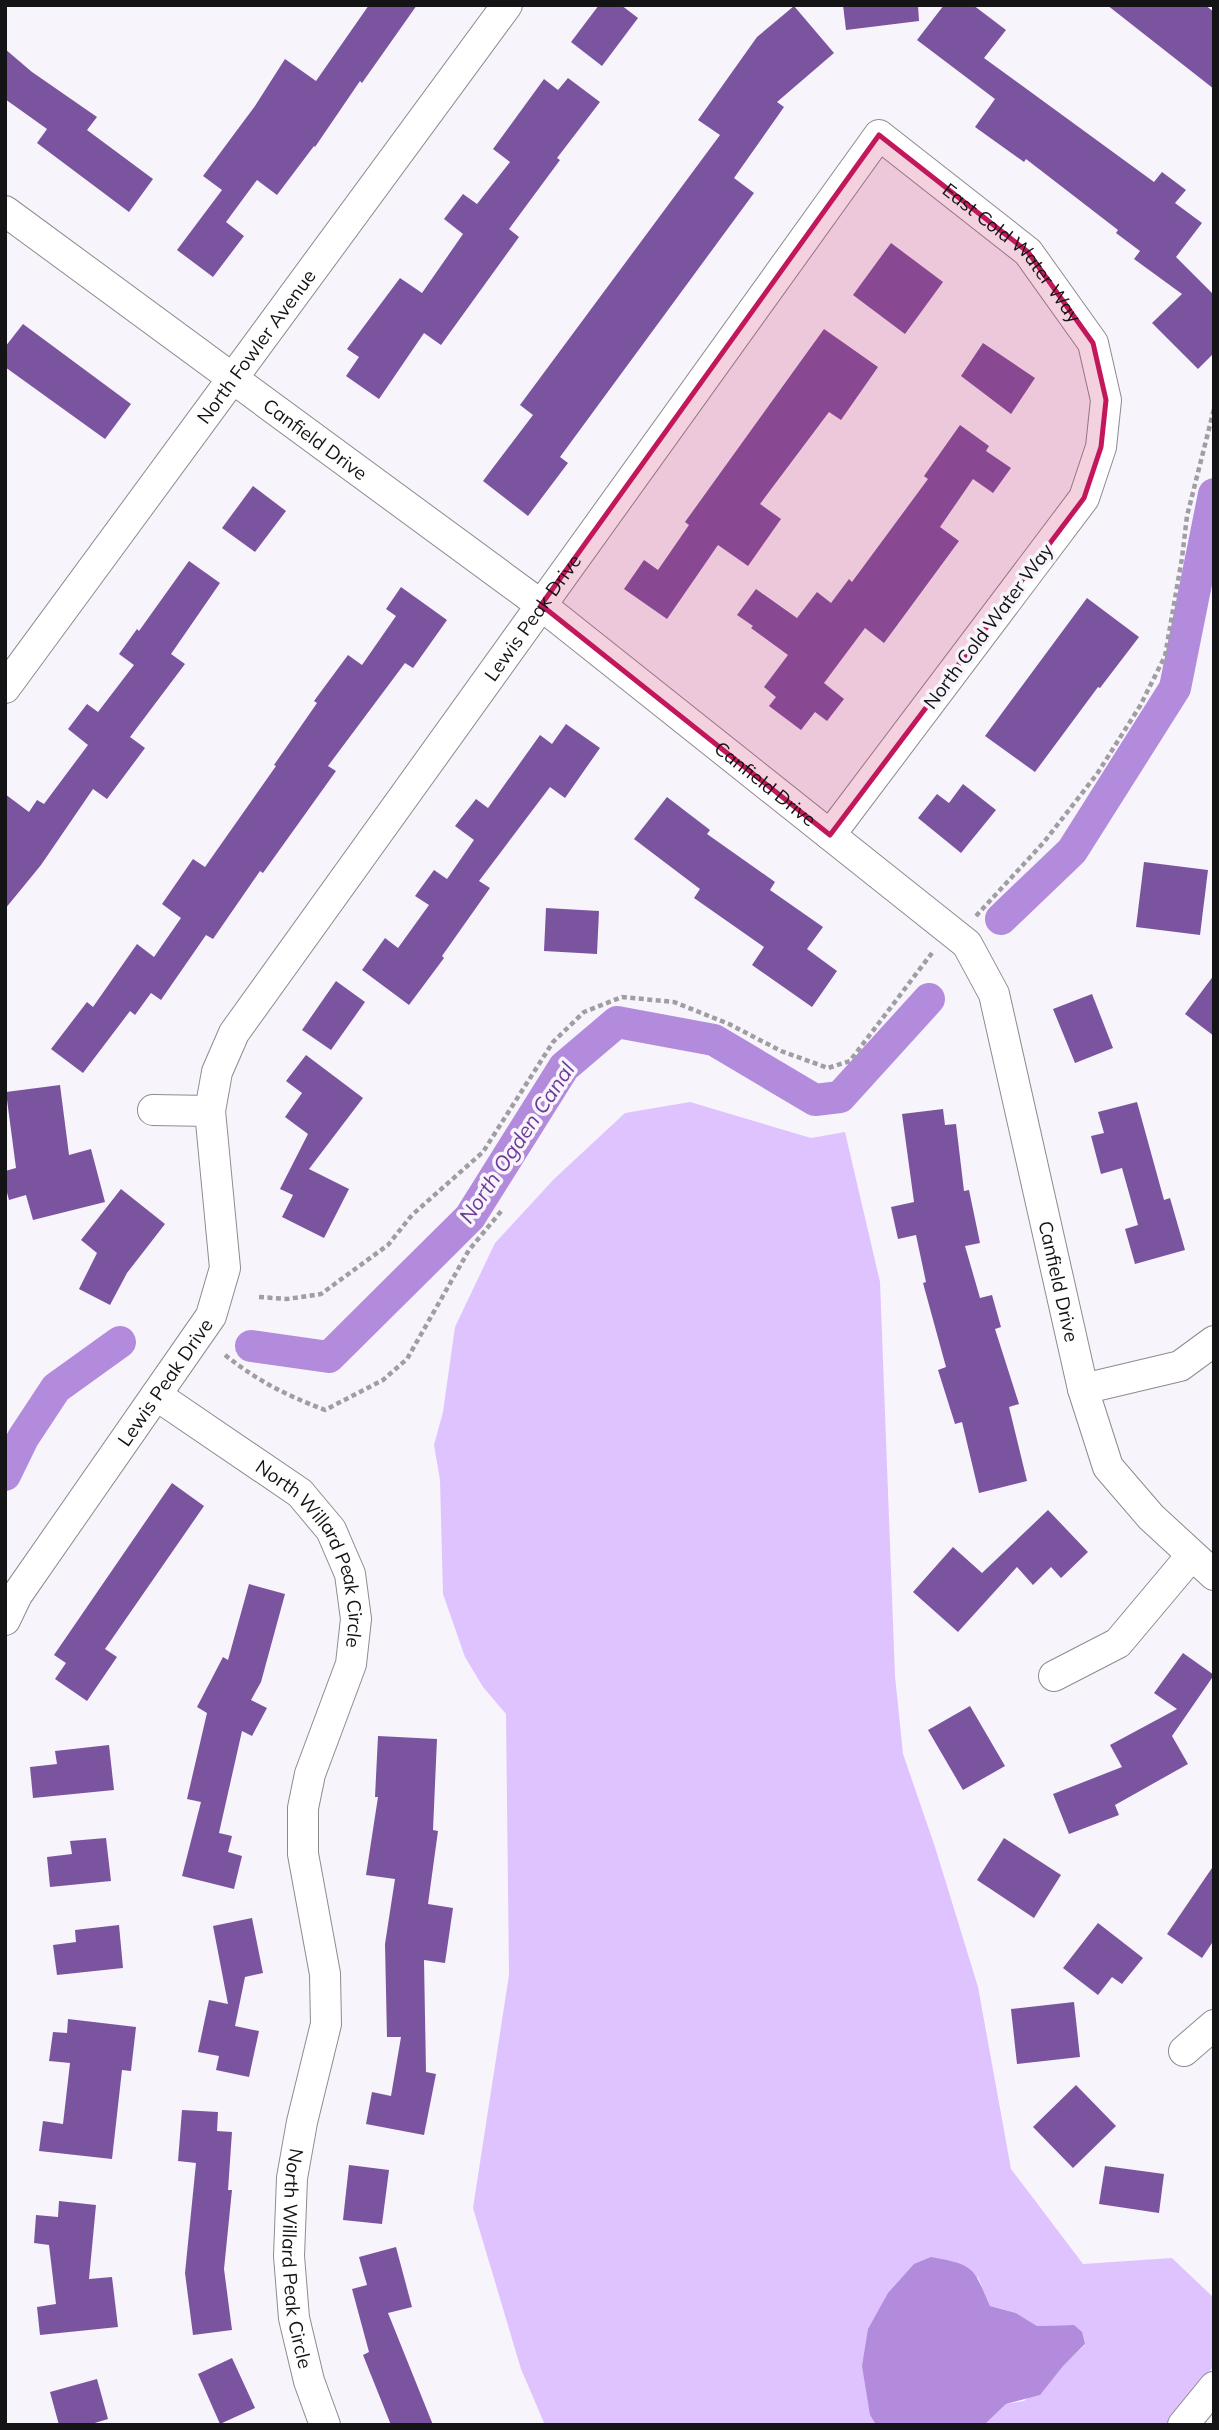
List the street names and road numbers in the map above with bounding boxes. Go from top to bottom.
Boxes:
street label: East Cold Water Way [938,178,1087,327]
street label: North Fowler Avenue [191,264,321,428]
street label: Canfield Drive [258,393,372,485]
street label: North Cold Water Way [918,539,1058,713]
street label: Lewis Peak Drive [479,549,586,686]
street label: Canfield Drive [710,736,821,831]
street label: Canfield Drive [1033,1219,1084,1344]
street label: Lewis Peak Drive [112,1314,218,1451]
street label: North Willard Peak Circle [251,1454,368,1649]
street label: North Willard Peak Circle [277,2147,318,2371]

